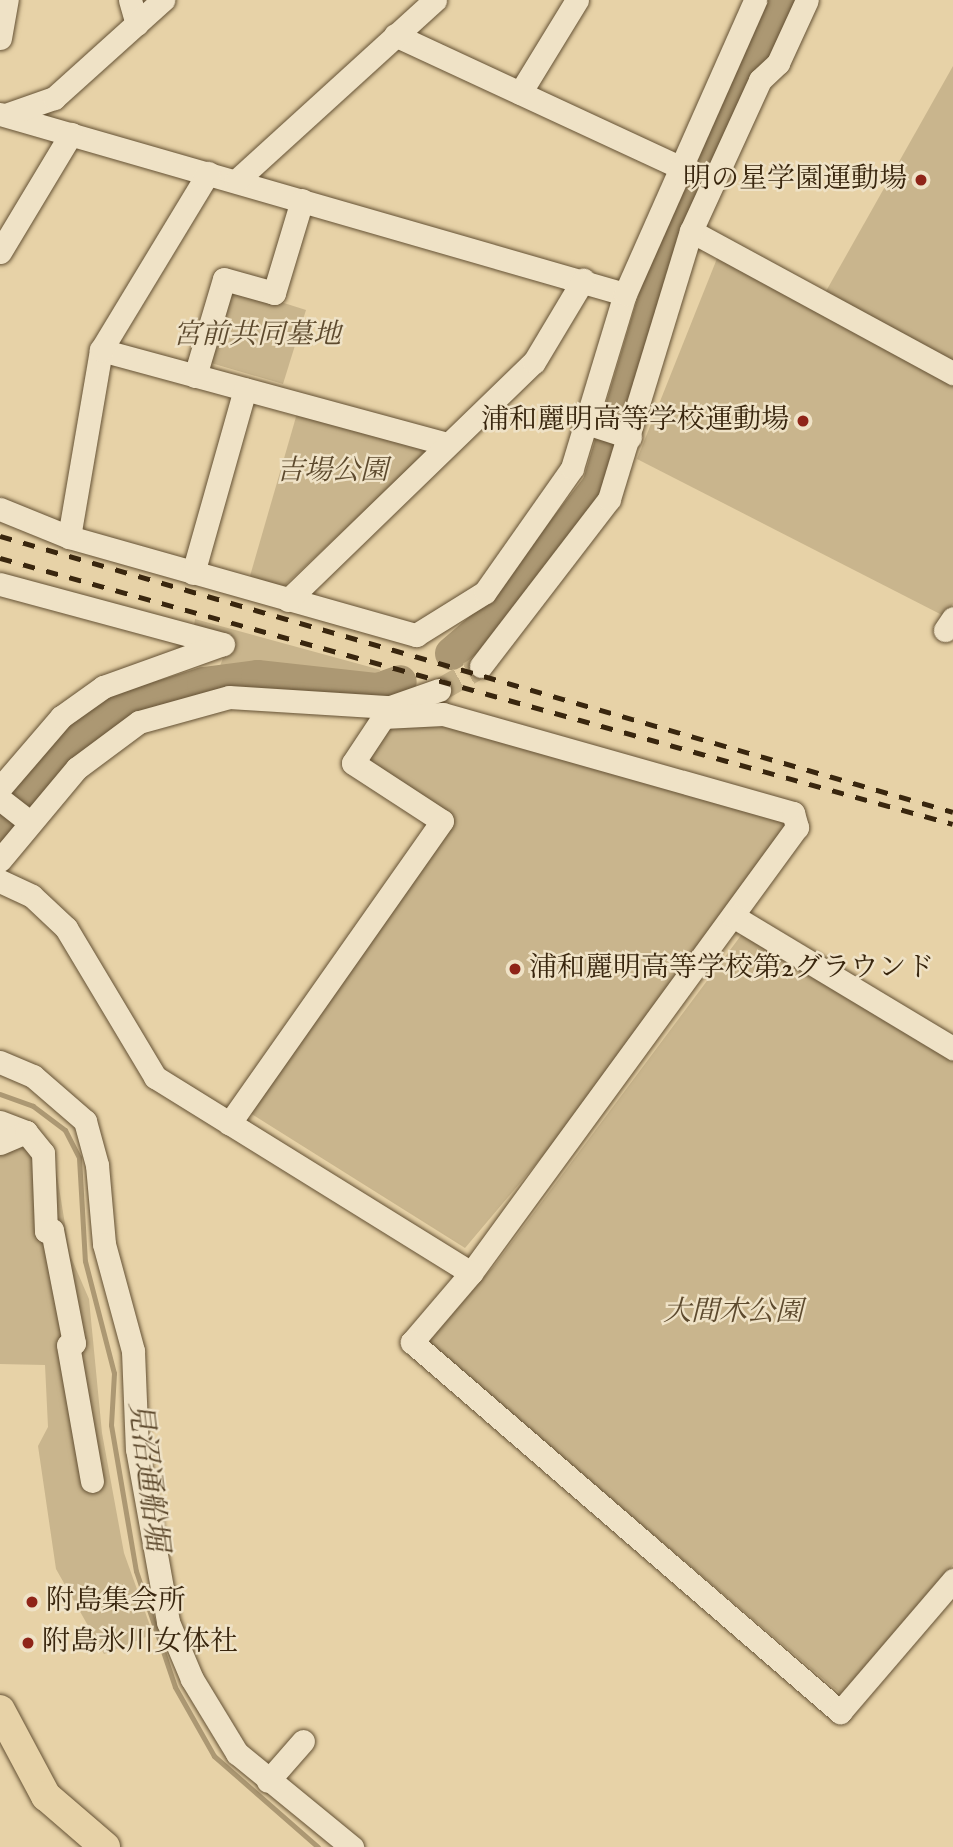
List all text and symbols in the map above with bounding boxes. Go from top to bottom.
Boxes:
place label: 明の星学園運動場 [683,163,907,197]
marker: 明の星学園運動場 [913,172,929,188]
park label: 宮前共同墓地 [173,319,341,353]
place label: 浦和麗明高等学校運動場 [481,404,789,438]
marker: 浦和麗明高等学校運動場 [795,413,811,429]
park label: 吉場公園 [276,455,388,489]
place label: 浦和麗明高等学校第2グラウンド [529,952,934,986]
marker: 浦和麗明高等学校第2グラウンド [507,961,523,977]
park label: 大間木公園 [663,1296,803,1330]
water label: 見沼通船堀 [120,1399,174,1553]
place label: 附島集会所 [46,1585,186,1619]
marker: 附島集会所 [24,1594,40,1610]
place label: 附島氷川女体社 [42,1626,238,1660]
marker: 附島氷川女体社 [20,1635,36,1651]

